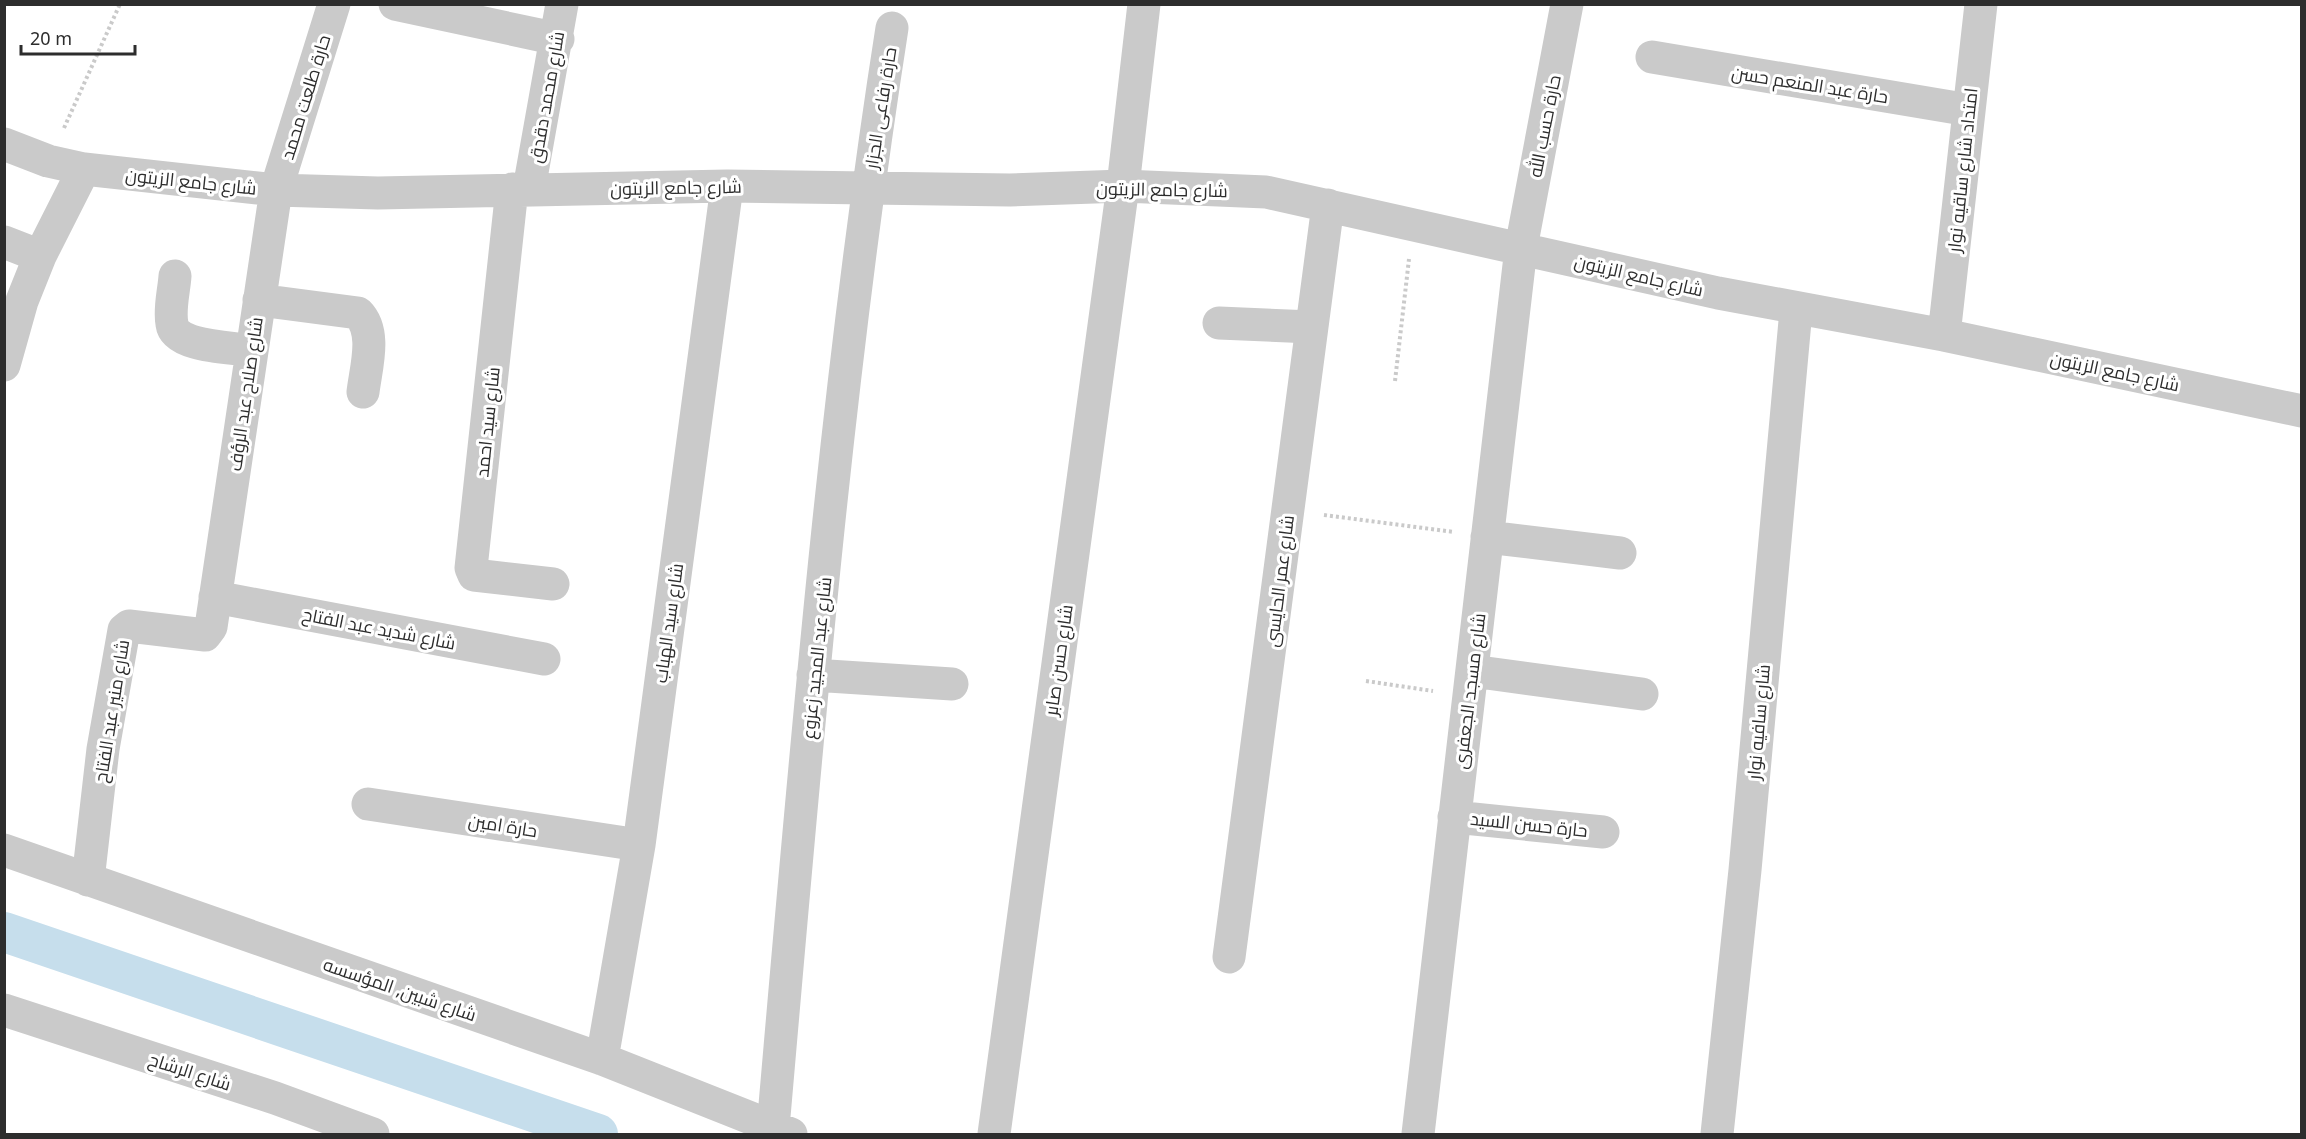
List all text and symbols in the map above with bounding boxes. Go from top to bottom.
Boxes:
scale bar [21,18,135,56]
text: 20 m [30,26,72,50]
street label: شارع محمد دقدق [523,29,570,165]
street label: حارة طلعت محمد [275,32,335,162]
street label: حارة رفاعى الجزار [858,45,901,172]
street label: حارة عبد المنعم حسن [1730,60,1890,109]
street label: حارة حسب الله [1522,73,1566,179]
street label: امتداد شارع ساقيه نوار [1941,87,1984,255]
street label: شارع جامع الزيتون [124,162,258,201]
street label: شارع جامع الزيتون [610,174,742,201]
street label: شارع جامع الزيتون [1096,176,1228,203]
street label: شارع جامع الزيتون [1572,249,1706,302]
street label: شارع صلاح عبد الرؤف [222,315,269,473]
street label: شارع جامع الزيتون [2048,346,2182,397]
street label: شارع سيد احمد [469,366,506,478]
street label: شارع عمر الحايسى [1259,514,1300,649]
street label: شارع سيد الهباب [648,562,689,684]
street label: شارع عبد المجيد زعزوع [796,576,837,740]
street label: شارع شديد عبد الفتاح [300,601,458,656]
street label: شارع حسن صابر [1038,603,1079,718]
street label: شارع مسجد الجعفرى [1448,612,1491,770]
street label: شارع منير عبد الفتاح [88,638,135,784]
street label: شارع سافيه نوار [1741,663,1776,782]
street label: حارة حسن السيد [1469,806,1589,842]
street label: حارة امين [467,808,539,842]
street label: شارع شبين, المؤسسه [320,952,480,1027]
street label: شارع الرشاح [145,1046,234,1097]

